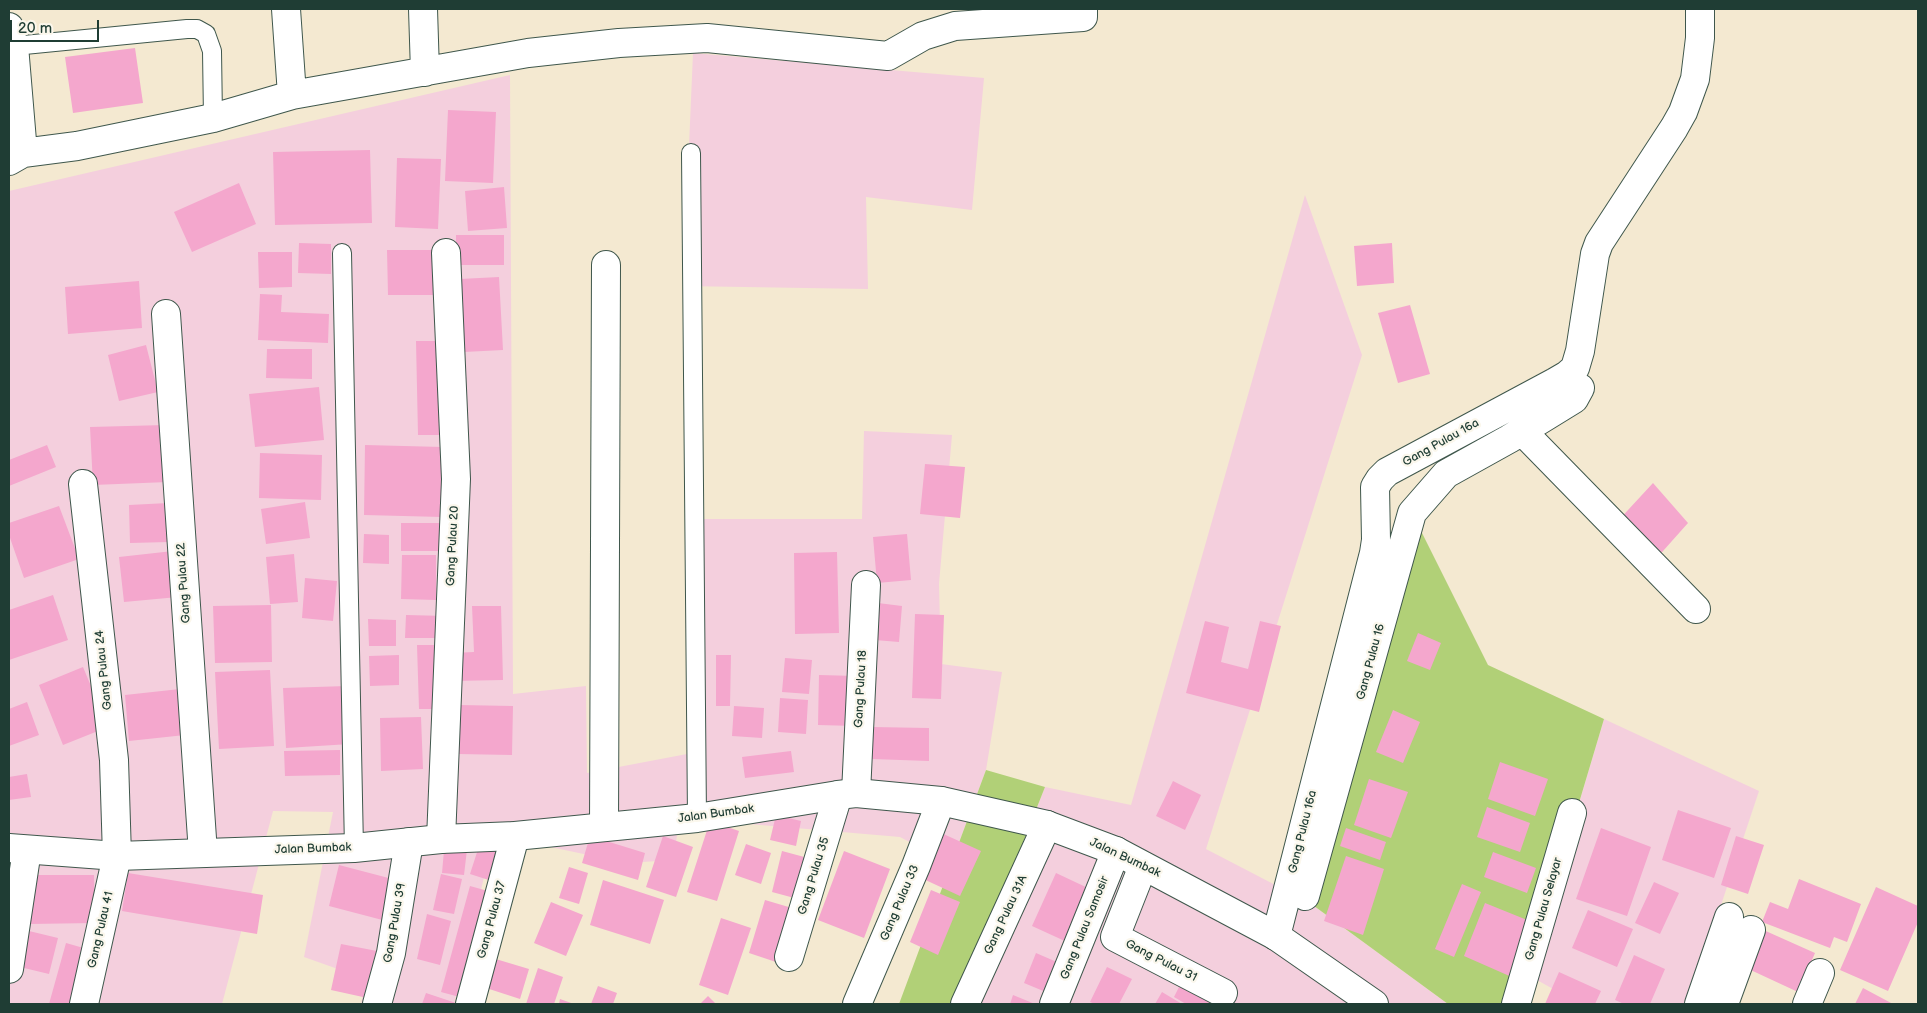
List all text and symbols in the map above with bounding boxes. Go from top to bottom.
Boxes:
scale bar [12,10,101,42]
text: 20 m [18,19,52,38]
street label: Gang Pulau 16a [1400,416,1482,470]
street label: Gang Pulau 20 [444,505,462,587]
street label: Gang Pulau 22 [174,542,194,624]
street label: Gang Pulau 16 [1354,622,1388,702]
street label: Gang Pulau 24 [93,629,115,711]
street label: Gang Pulau 18 [852,650,870,728]
street label: Gang Pulau 16a [1286,789,1320,875]
street label: Jalan Bumbak [677,802,755,826]
street label: Gang Pulau 35 [795,835,833,917]
street label: Jalan Bumbak [1087,835,1163,881]
street label: Jalan Bumbak [274,840,352,858]
street label: Gang Pulau Selayar [1522,856,1566,962]
street label: Gang Pulau 33 [878,863,922,943]
street label: Gang Pulau 31A [981,873,1031,957]
street label: Gang Pulau Samosir [1058,874,1112,982]
street label: Gang Pulau 37 [475,880,509,960]
street label: Gang Pulau 39 [381,882,409,964]
street label: Gang Pulau 41 [85,890,117,970]
street label: Gang Pulau 31 [1123,937,1199,985]

